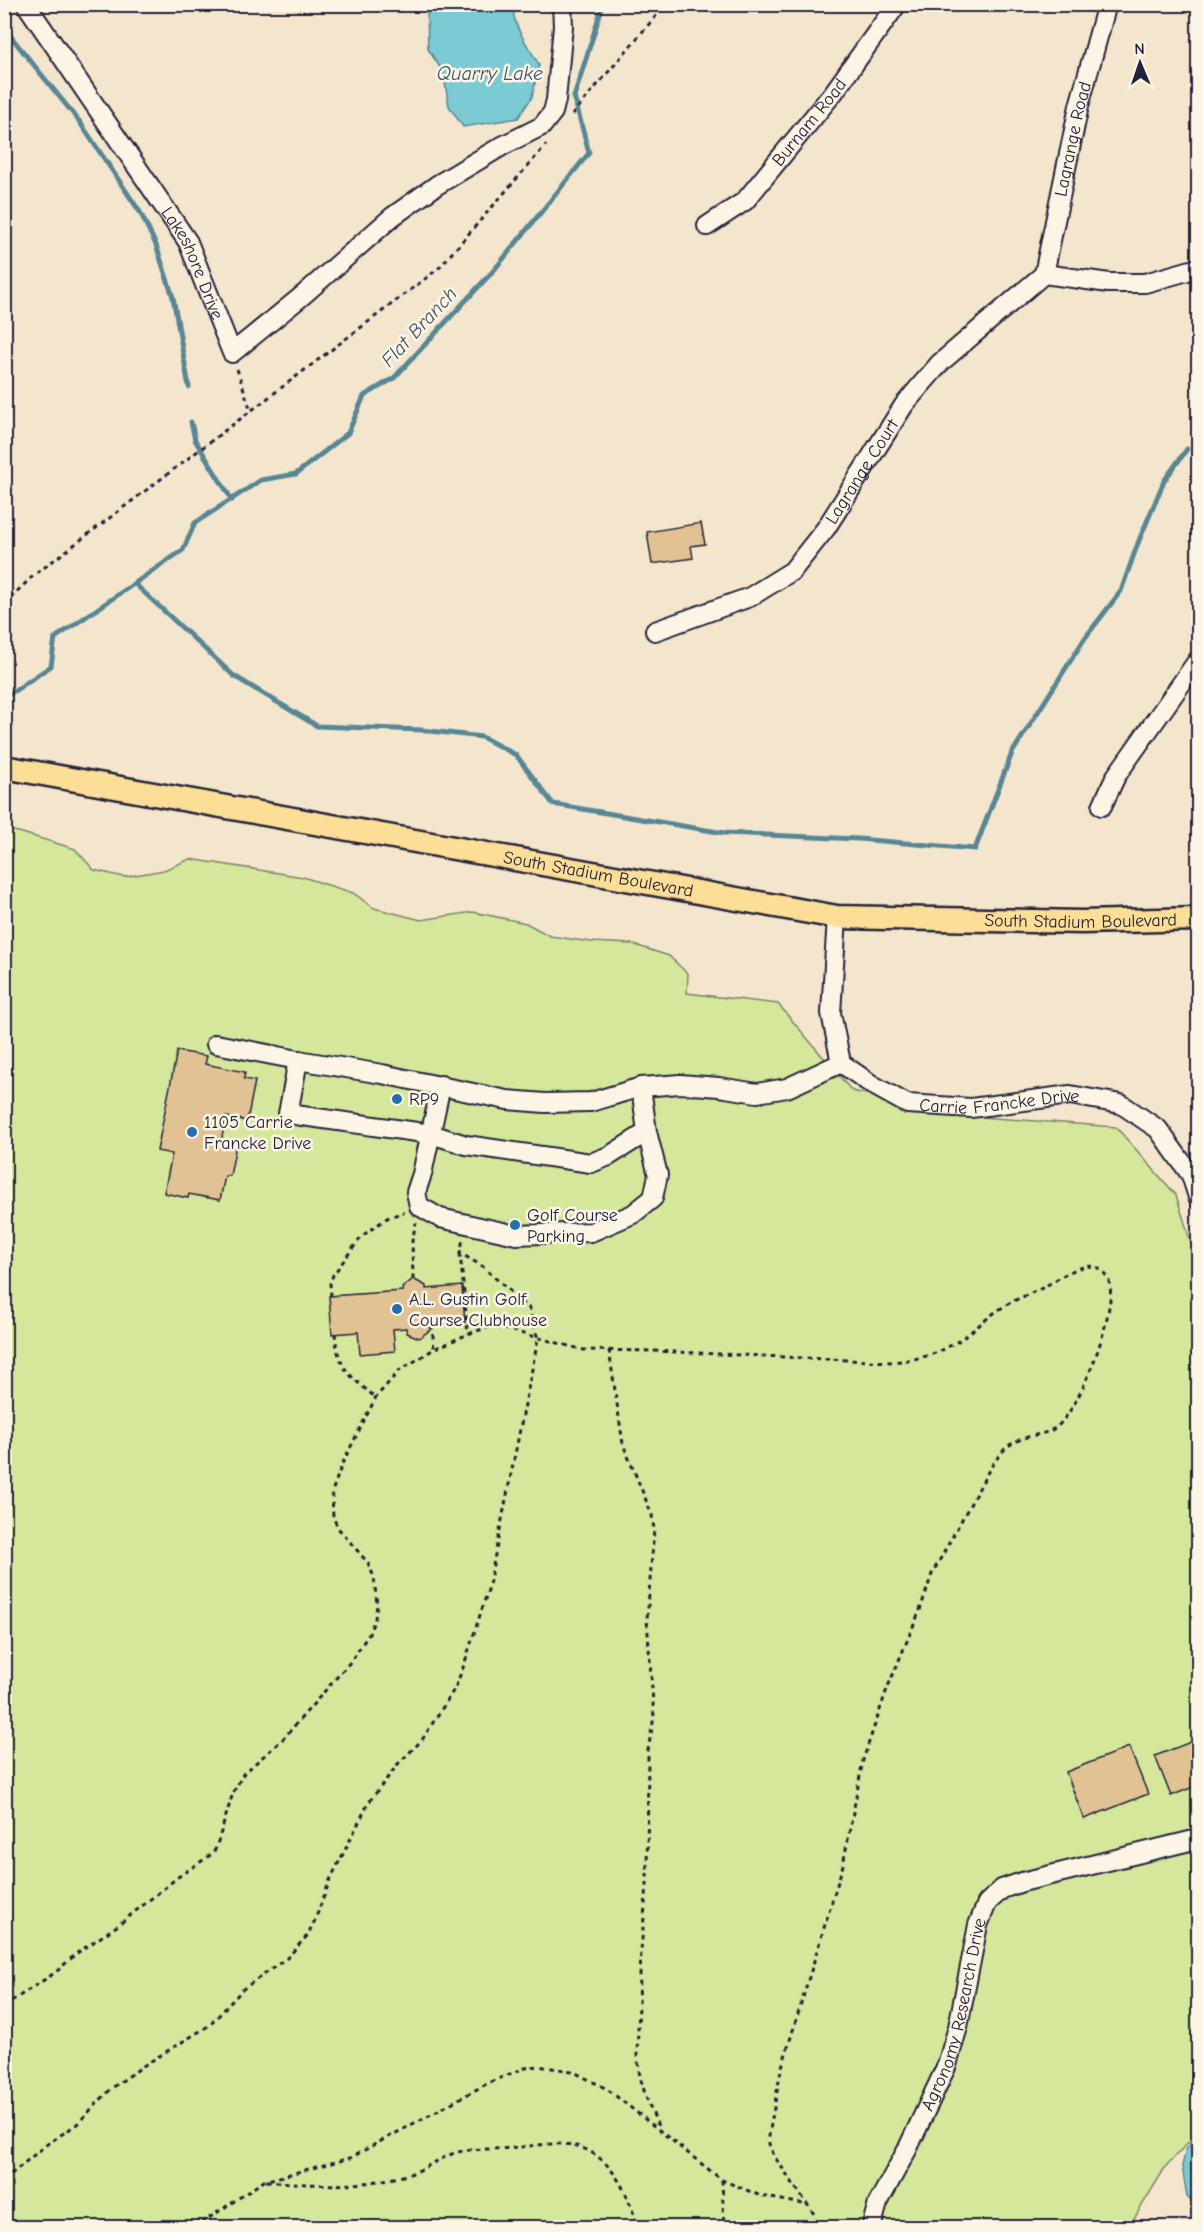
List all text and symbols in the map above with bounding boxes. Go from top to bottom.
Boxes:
north arrow [1110,33,1170,93]
text: N [1134,40,1145,58]
water label: Quarry Lake [437,62,543,85]
street label: Burnam Road [767,74,851,170]
street label: Lagrange Road [1050,79,1096,198]
street label: Lakeshore Drive [157,203,228,323]
water label: Flat Branch [376,282,462,372]
street label: Lagrange Court [821,414,903,528]
street label: South Stadium Boulevard [502,847,695,901]
street label: South Stadium Boulevard [984,909,1177,933]
street label: Carrie Francke Drive [919,1084,1081,1119]
place label: RP9 [409,1089,439,1110]
marker: RP9 [390,1092,404,1106]
place label: 1105 Carrie Francke Drive [204,1112,311,1154]
marker: 1105 Carrie Francke Drive [185,1125,199,1139]
place label: Golf Course Parking [527,1205,618,1247]
marker: Golf Course Parking [508,1218,522,1232]
place label: A.L. Gustin Golf Course Clubhouse [409,1289,547,1331]
marker: A.L. Gustin Golf Course Clubhouse [390,1302,404,1316]
street label: Agronomy Research Drive [917,1914,990,2114]

